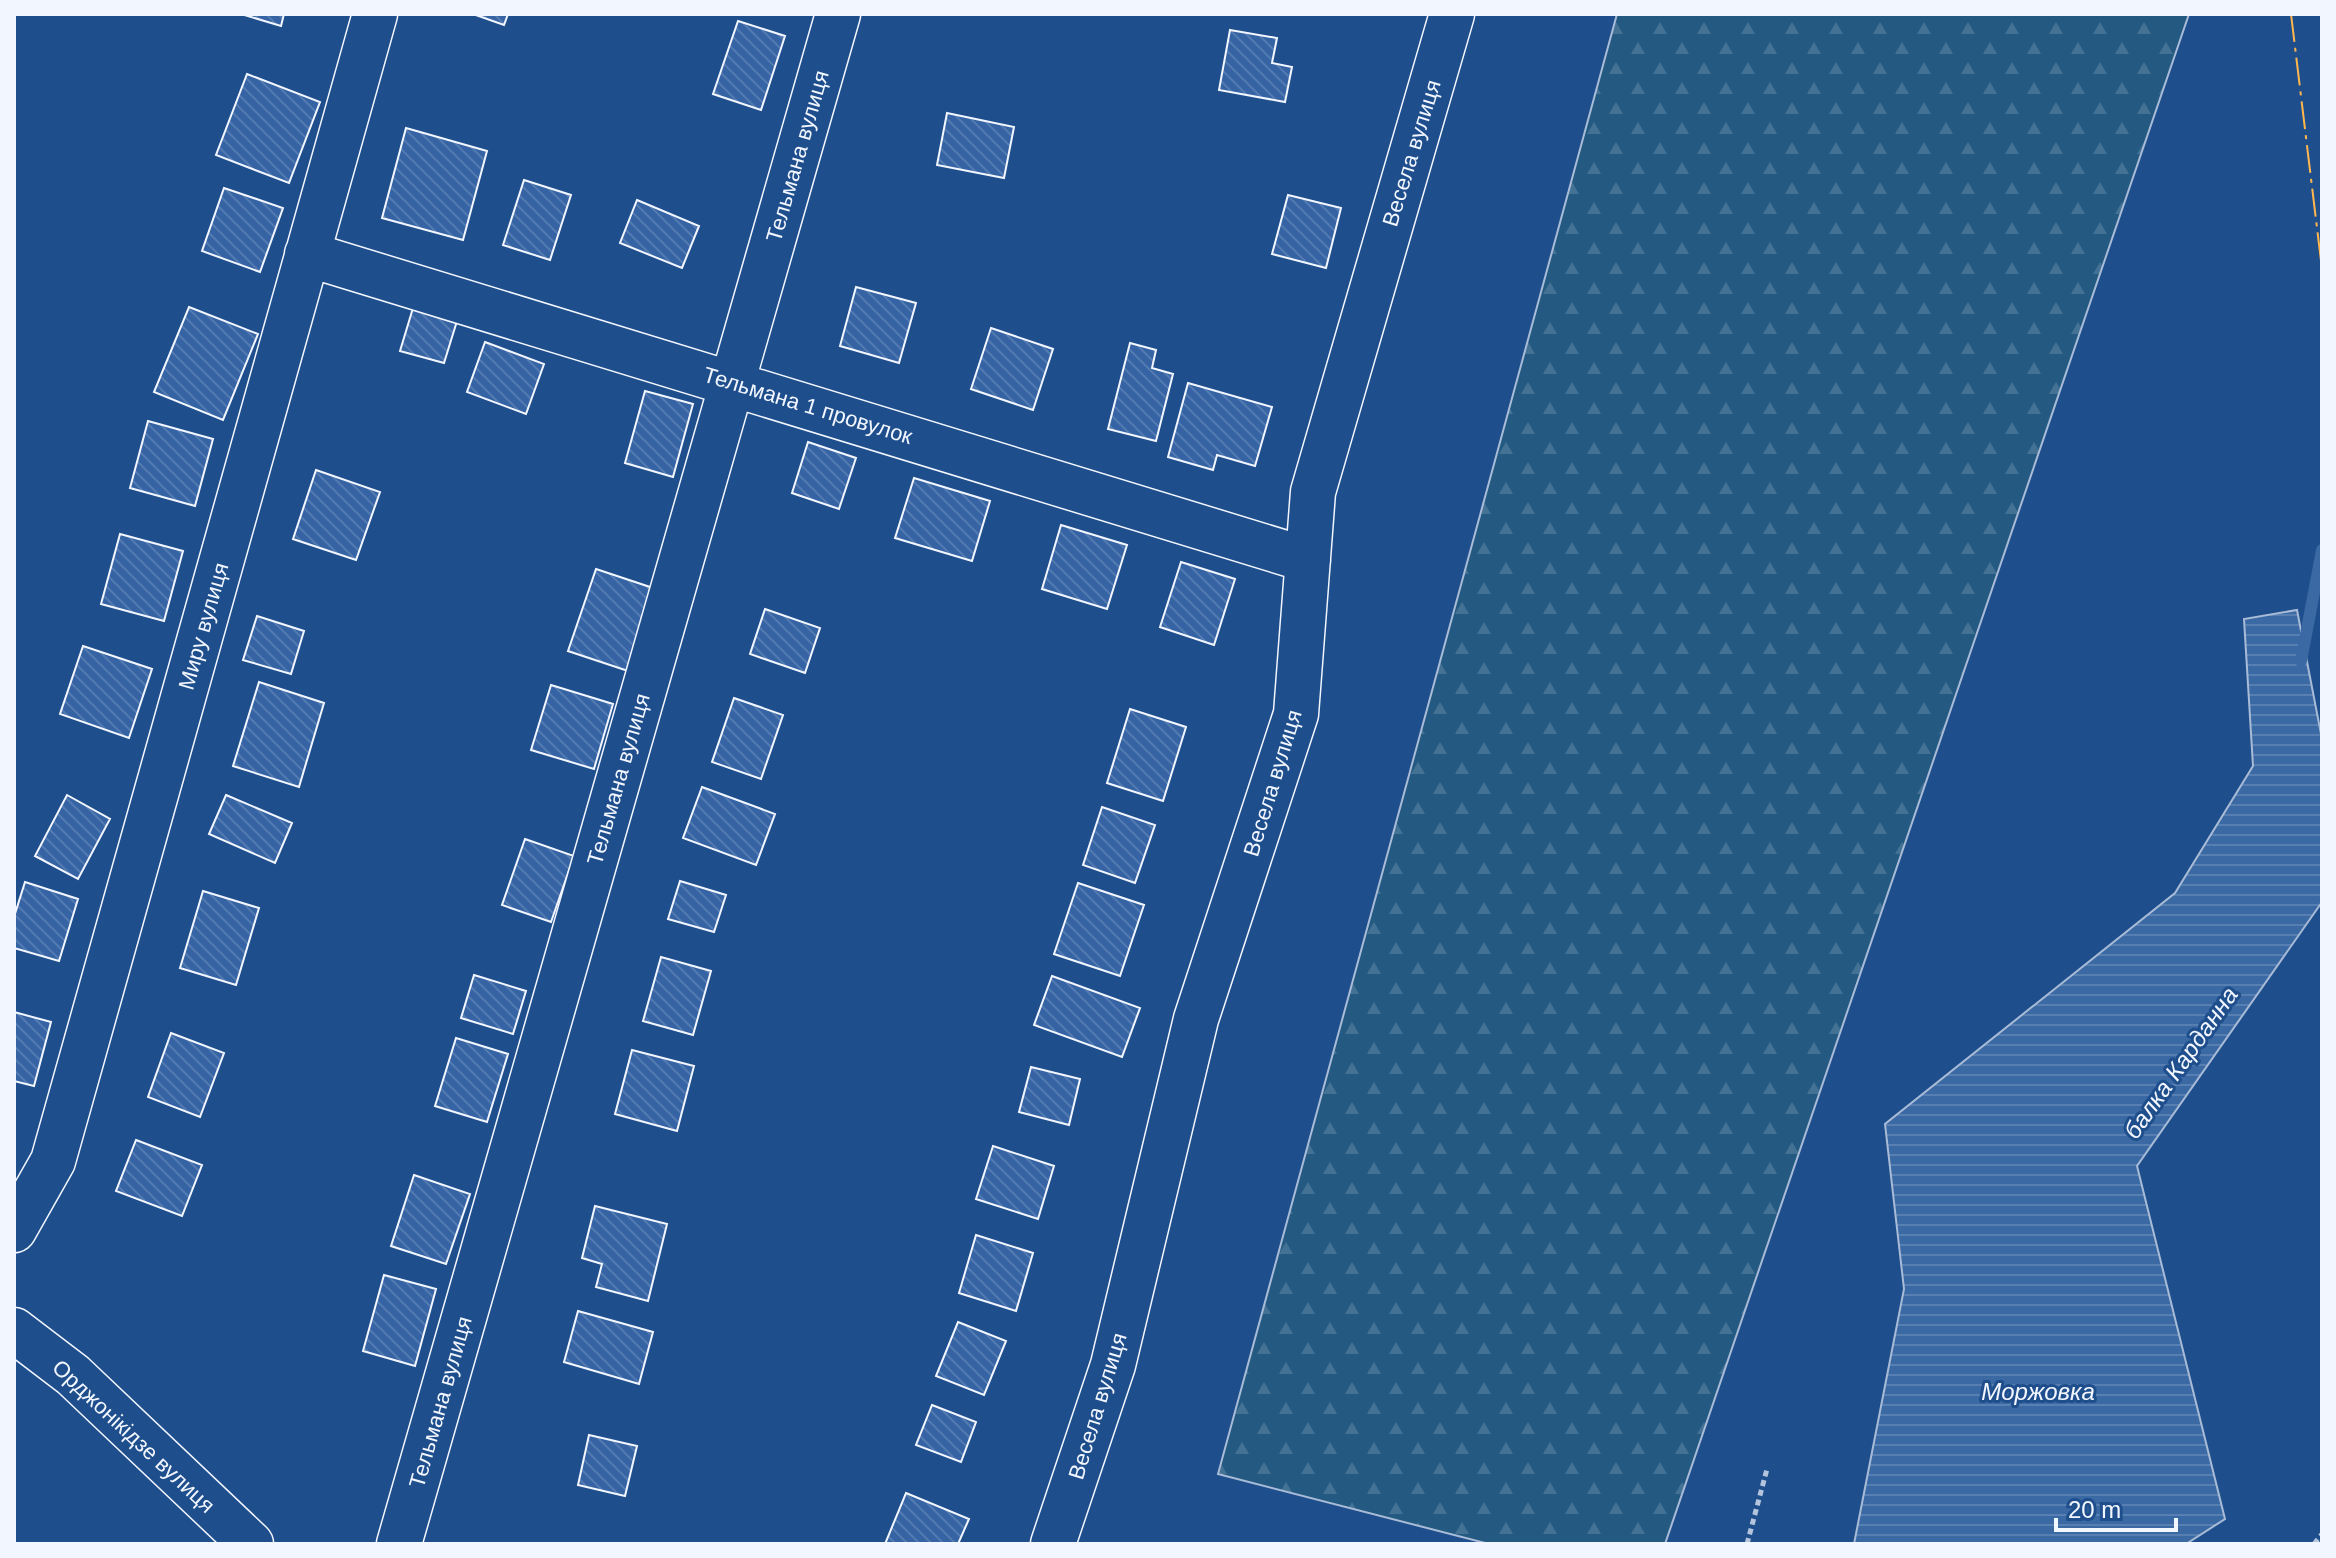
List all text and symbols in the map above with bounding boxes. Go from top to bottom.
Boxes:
street label: Тельмана вулиця [761,68,834,245]
street label: Весела вулиця [1377,77,1446,229]
street label: Тельмана 1 провулок [700,362,916,449]
street label: Миру вулиця [173,560,234,693]
street label: Тельмана вулиця [582,691,655,868]
street label: Весела вулиця [1238,707,1307,859]
water label: балка Карданна [2118,982,2243,1144]
street label: Тельмана вулиця [404,1314,477,1491]
street label: Весела вулиця [1063,1330,1132,1482]
street label: Орджонікідзе вулиця [47,1355,220,1518]
water label: Моржовка [1981,1378,2095,1405]
scale bar [2056,1482,2176,1532]
text: 20 m [2068,1496,2121,1523]

